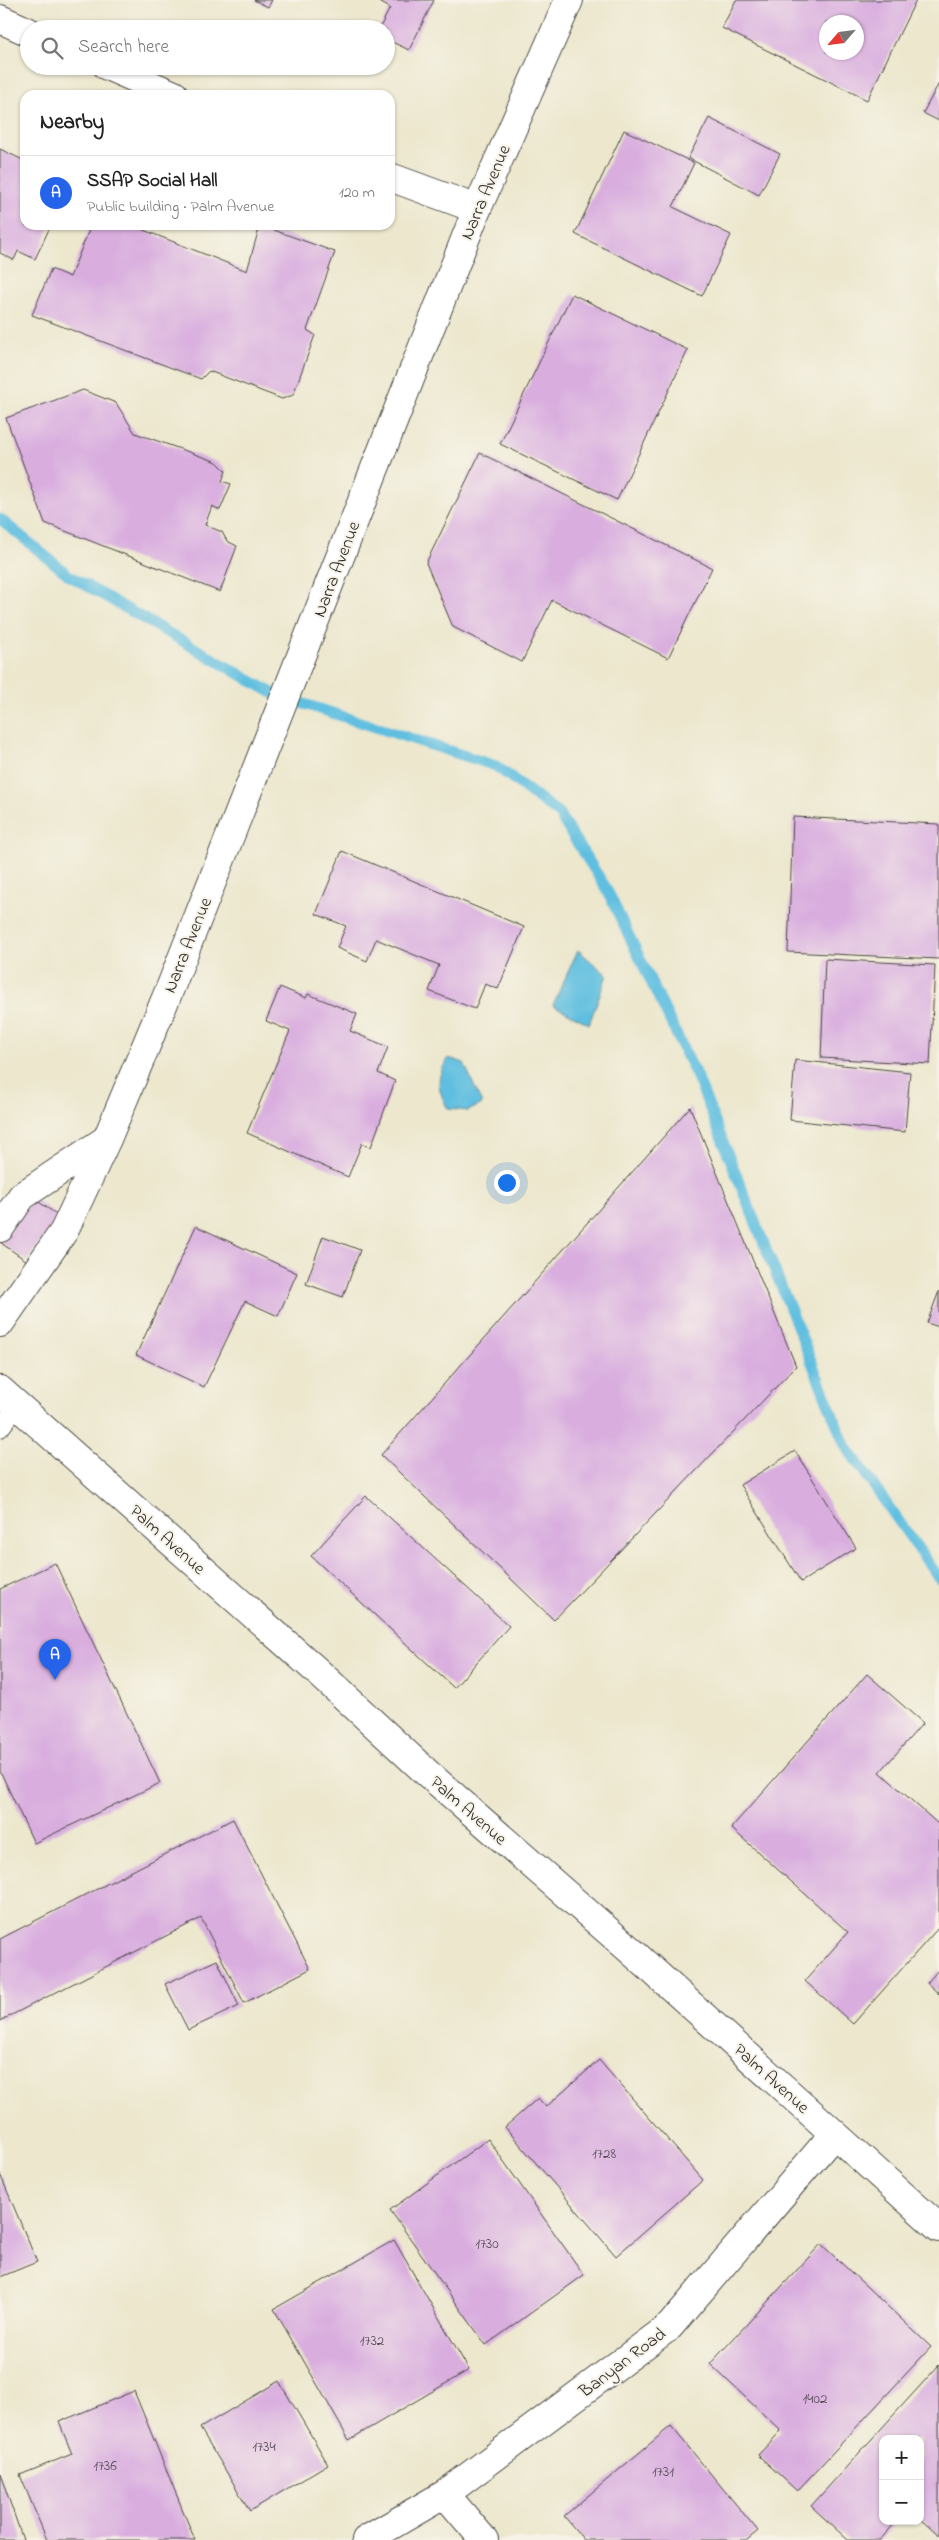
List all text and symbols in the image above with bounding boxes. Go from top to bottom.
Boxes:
north arrow [819,15,864,60]
search box [20,20,395,75]
icon: search [38,34,66,62]
text: Search here [78,34,169,61]
text: Nearby [40,108,104,138]
street label: Narra Avenue [455,140,519,244]
text: SSAP Social Hall [87,168,218,195]
text: A [51,181,61,205]
text: 120 m [339,181,375,205]
text: Public building · Palm Avenue [87,195,274,219]
street label: Narra Avenue [308,517,368,622]
street label: Narra Avenue [158,893,220,997]
your location [494,1170,520,1196]
street label: Palm Avenue [123,1499,211,1582]
pin: A [39,1639,71,1680]
street label: Palm Avenue [424,1771,513,1853]
street label: Palm Avenue [727,2038,815,2121]
house number: 1728 [592,2143,616,2165]
house number: 1730 [475,2233,499,2255]
street label: Banyan Road [573,2322,672,2406]
house number: 1732 [360,2330,385,2352]
house number: 1402 [803,2388,828,2410]
map controls [879,2435,924,2525]
button: + [879,2435,924,2480]
house number: 1734 [252,2436,276,2458]
house number: 1736 [93,2455,117,2477]
house number: 1731 [652,2461,674,2483]
button: − [879,2480,924,2525]

